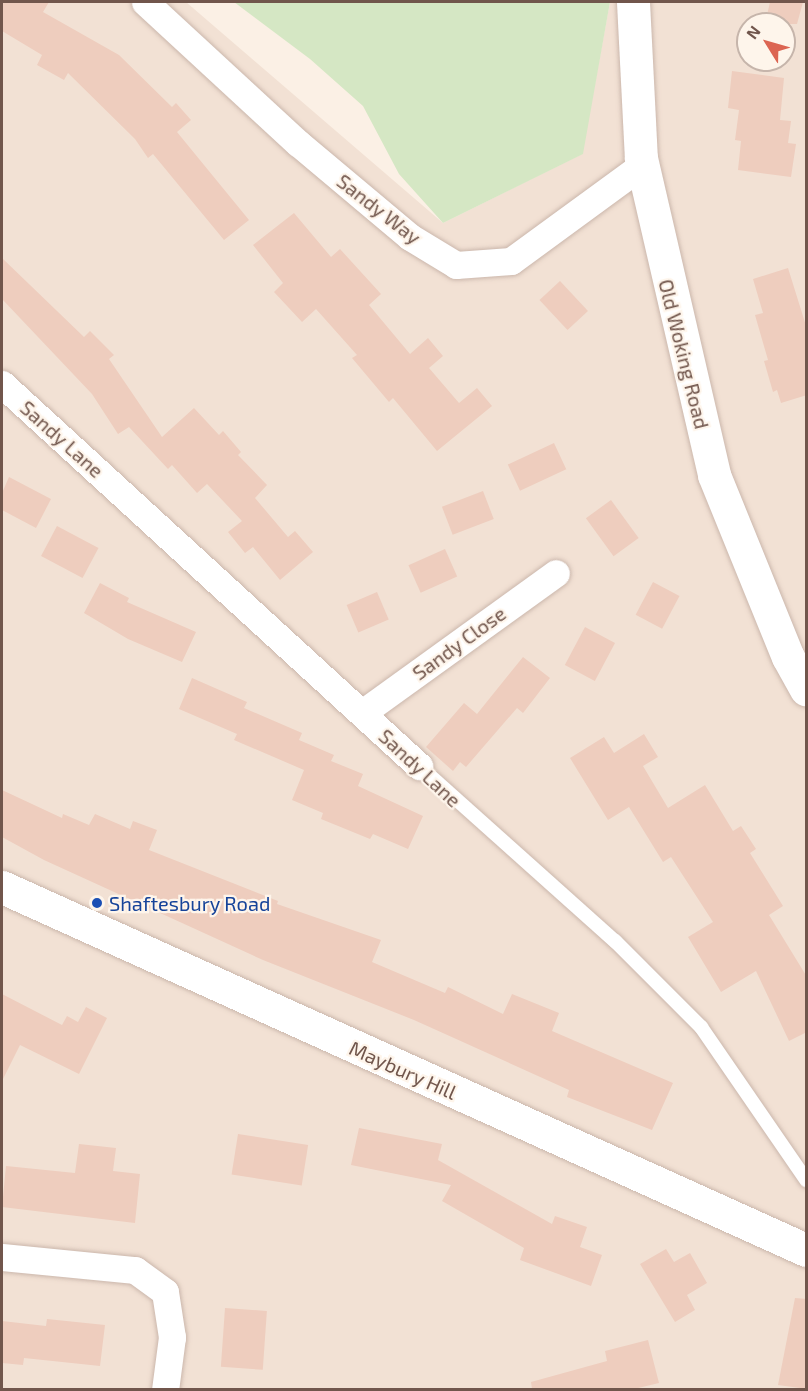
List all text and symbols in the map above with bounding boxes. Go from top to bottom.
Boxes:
north arrow [736,12,796,72]
text: N [742,22,764,42]
street label: Sandy Way [332,169,426,249]
street label: Old Woking Road [654,277,714,431]
street label: Sandy Lane [15,395,109,483]
street label: Sandy Close [407,601,511,685]
street label: Sandy Lane [374,724,466,812]
place label: Shaftesbury Road [109,891,271,915]
marker: Shaftesbury Road [90,896,104,910]
street label: Maybury Hill [346,1036,460,1104]

